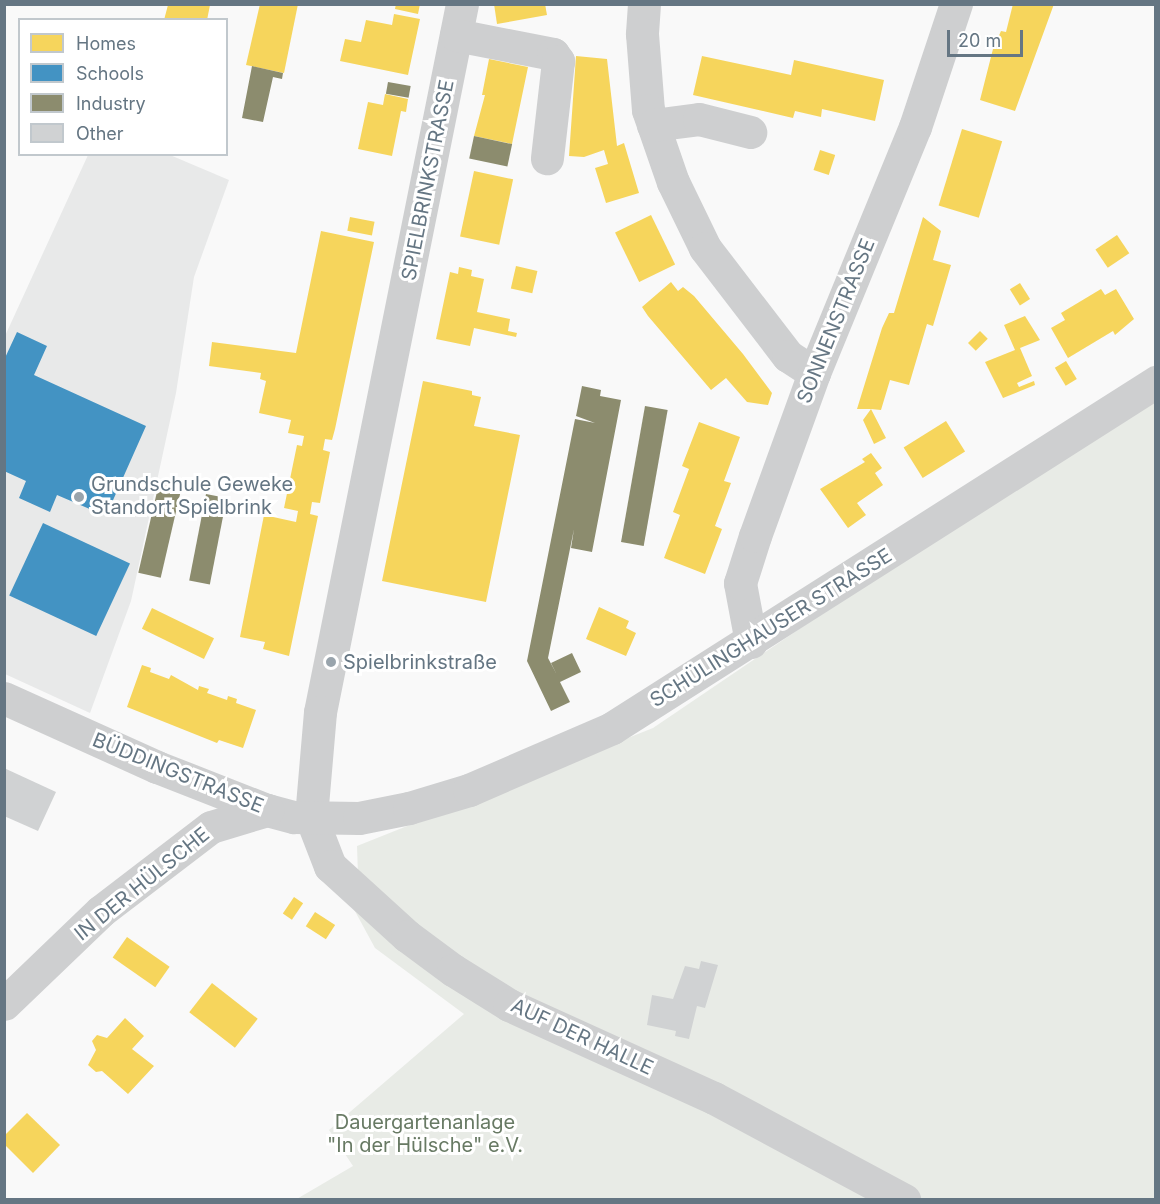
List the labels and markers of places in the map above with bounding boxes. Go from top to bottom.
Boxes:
place label: Grundschule Geweke Standort Spielbrink [91,473,293,520]
marker: Grundschule Geweke Standort Spielbrink [72,490,86,504]
place label: Spielbrinkstraße [343,650,497,674]
marker: Spielbrinkstraße [324,655,338,669]

